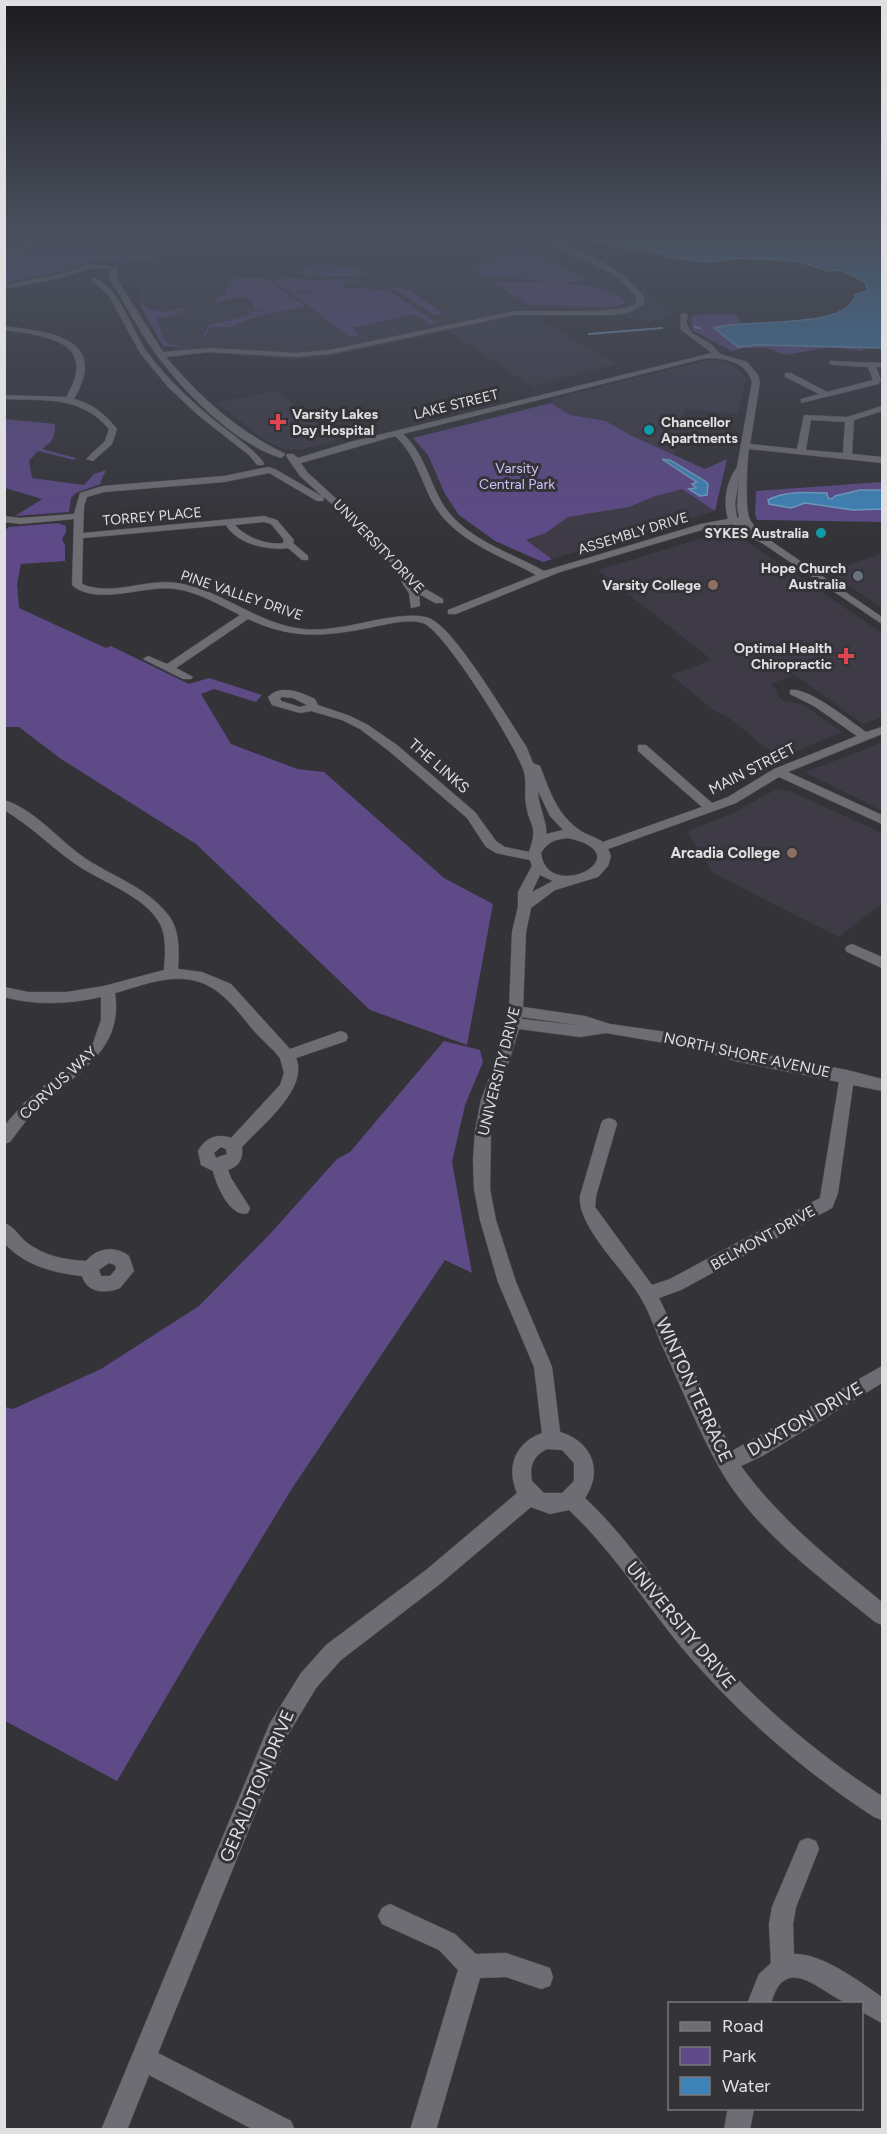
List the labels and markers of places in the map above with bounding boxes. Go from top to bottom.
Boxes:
place label: Varsity Lakes Day Hospital [292,406,378,439]
marker: Varsity Lakes Day Hospital [269,413,287,431]
place label: Chancellor Apartments [661,414,738,447]
marker: Chancellor Apartments [642,423,656,437]
place label: SYKES Australia [705,525,809,542]
marker: SYKES Australia [814,526,828,540]
place label: Hope Church Australia [761,560,846,593]
marker: Hope Church Australia [851,569,865,583]
place label: Varsity College [602,577,701,594]
marker: Varsity College [706,578,720,592]
place label: Optimal Health Chiropractic [734,640,832,673]
marker: Optimal Health Chiropractic [837,647,855,665]
place label: Arcadia College [670,844,781,862]
marker: Arcadia College [785,846,799,860]

